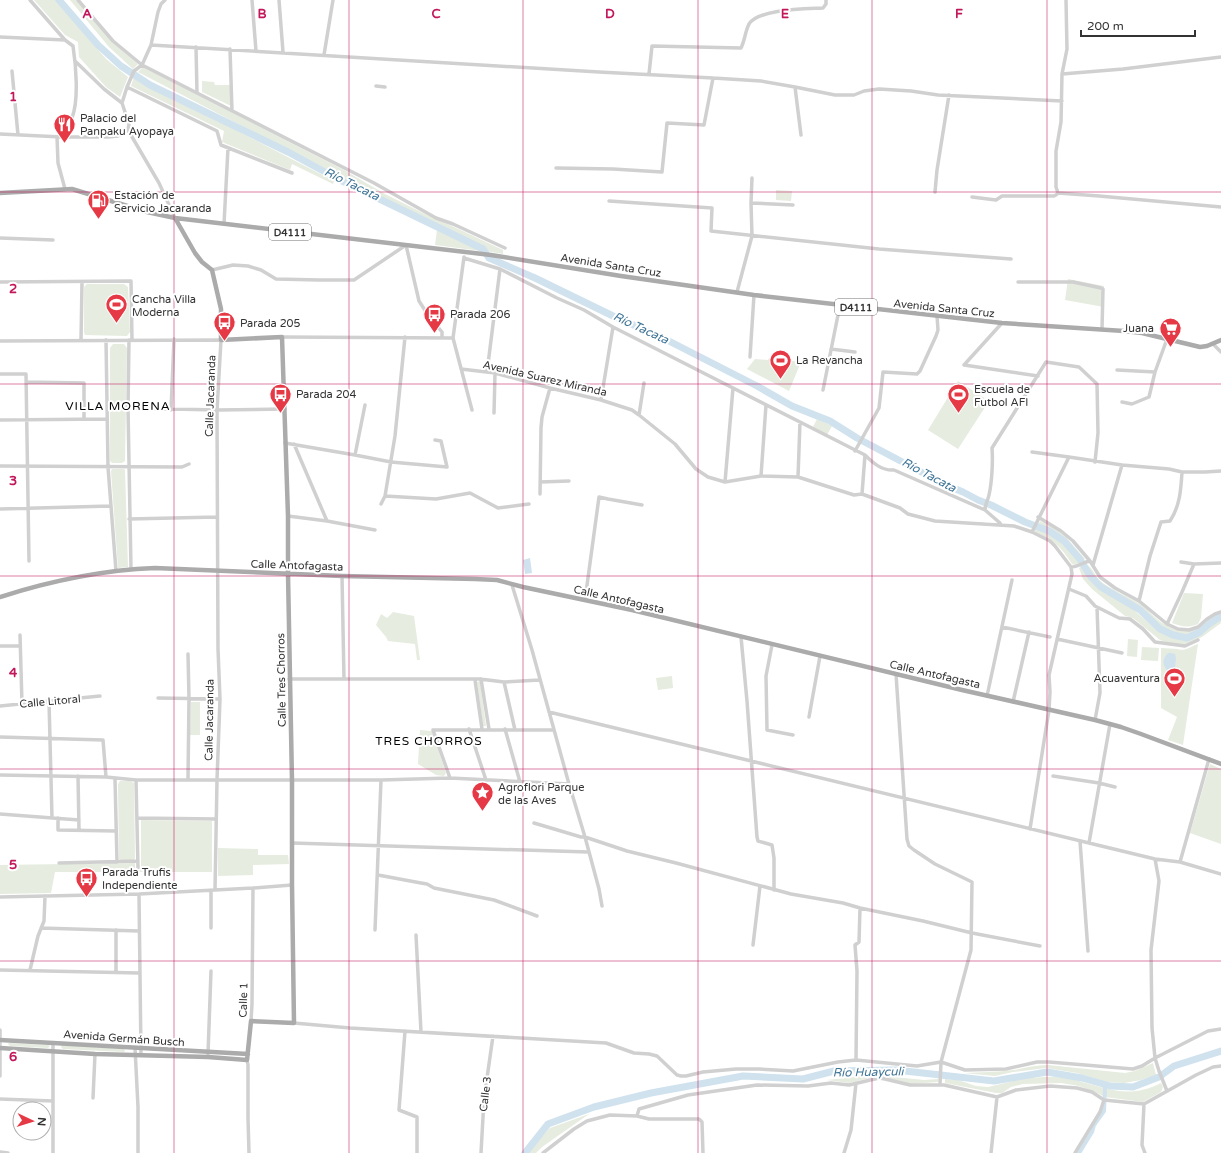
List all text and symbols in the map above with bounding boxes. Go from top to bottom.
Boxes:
text: A [82,6,92,22]
text: B [257,6,267,22]
text: C [431,6,441,22]
text: D [605,6,615,22]
text: E [781,6,789,22]
text: F [955,6,963,22]
scale bar [1081,12,1195,38]
text: 200 m [1087,19,1124,33]
text: 1 [9,89,17,105]
restaurant icon: Palacio del Panpaku Ayopaya [51,111,77,144]
place label: Palacio del Panpaku Ayopaya [80,112,174,138]
water label: Río Tacata [322,165,382,203]
fuel station icon: Estación de Servicio Jacaranda [85,188,111,221]
place label: Estación de Servicio Jacaranda [114,189,212,215]
road number: D4111 [269,224,311,240]
street label: Avenida Santa Cruz [560,251,663,280]
text: 2 [9,281,17,297]
sports icon: Cancha Villa Moderna [104,292,130,325]
place label: Cancha Villa Moderna [132,293,196,319]
street label: Avenida Santa Cruz [893,297,996,320]
road number: D4111 [835,299,877,315]
bus stop icon: Parada 206 [422,301,448,334]
place label: Parada 206 [450,308,510,321]
water label: Río Tacata [611,309,671,347]
bus stop icon: Parada 205 [211,310,237,343]
supermarket icon: Juana [1157,315,1183,348]
place label: Parada 205 [240,317,300,330]
place label: Juana [1123,322,1154,335]
sports icon: La Revancha [768,347,794,380]
place label: La Revancha [796,354,863,367]
street label: Calle Jacaranda [203,355,218,437]
street label: Avenida Suarez Miranda [482,358,608,399]
bus stop icon: Parada 204 [267,381,293,414]
sports icon: Escuela de Futbol AFI [945,382,971,415]
place label: Escuela de Futbol AFI [974,383,1030,409]
place label: Parada 204 [296,388,356,401]
district label: VILLA MORENA [65,399,171,413]
water label: Río Tacata [900,455,959,495]
text: 3 [9,473,17,489]
street label: Calle Antofagasta [250,557,344,574]
street label: Calle Antofagasta [572,583,666,616]
street label: Calle Tres Chorros [274,633,289,727]
street label: Calle Antofagasta [888,658,982,691]
text: 4 [9,665,18,681]
sports icon: Acuaventura [1162,665,1188,698]
place label: Acuaventura [1093,672,1160,685]
street label: Calle Jacaranda [202,679,217,761]
street label: Calle Litoral [19,692,81,711]
district label: TRES CHORROS [375,734,483,748]
place icon: Agroflori Parque de las Aves [469,780,495,813]
place label: Agroflori Parque de las Aves [498,781,584,807]
text: 5 [9,857,17,873]
bus stop icon: Parada Trufis Independiente [73,865,99,898]
place label: Parada Trufis Independiente [102,866,178,892]
street label: Calle 1 [236,982,251,1018]
street label: Avenida Germán Busch [63,1028,185,1049]
text: 6 [9,1049,17,1065]
water label: Río Huayculi [832,1064,906,1080]
street label: Calle 3 [477,1076,494,1112]
north arrow [12,1101,52,1141]
text: N [35,1117,48,1127]

